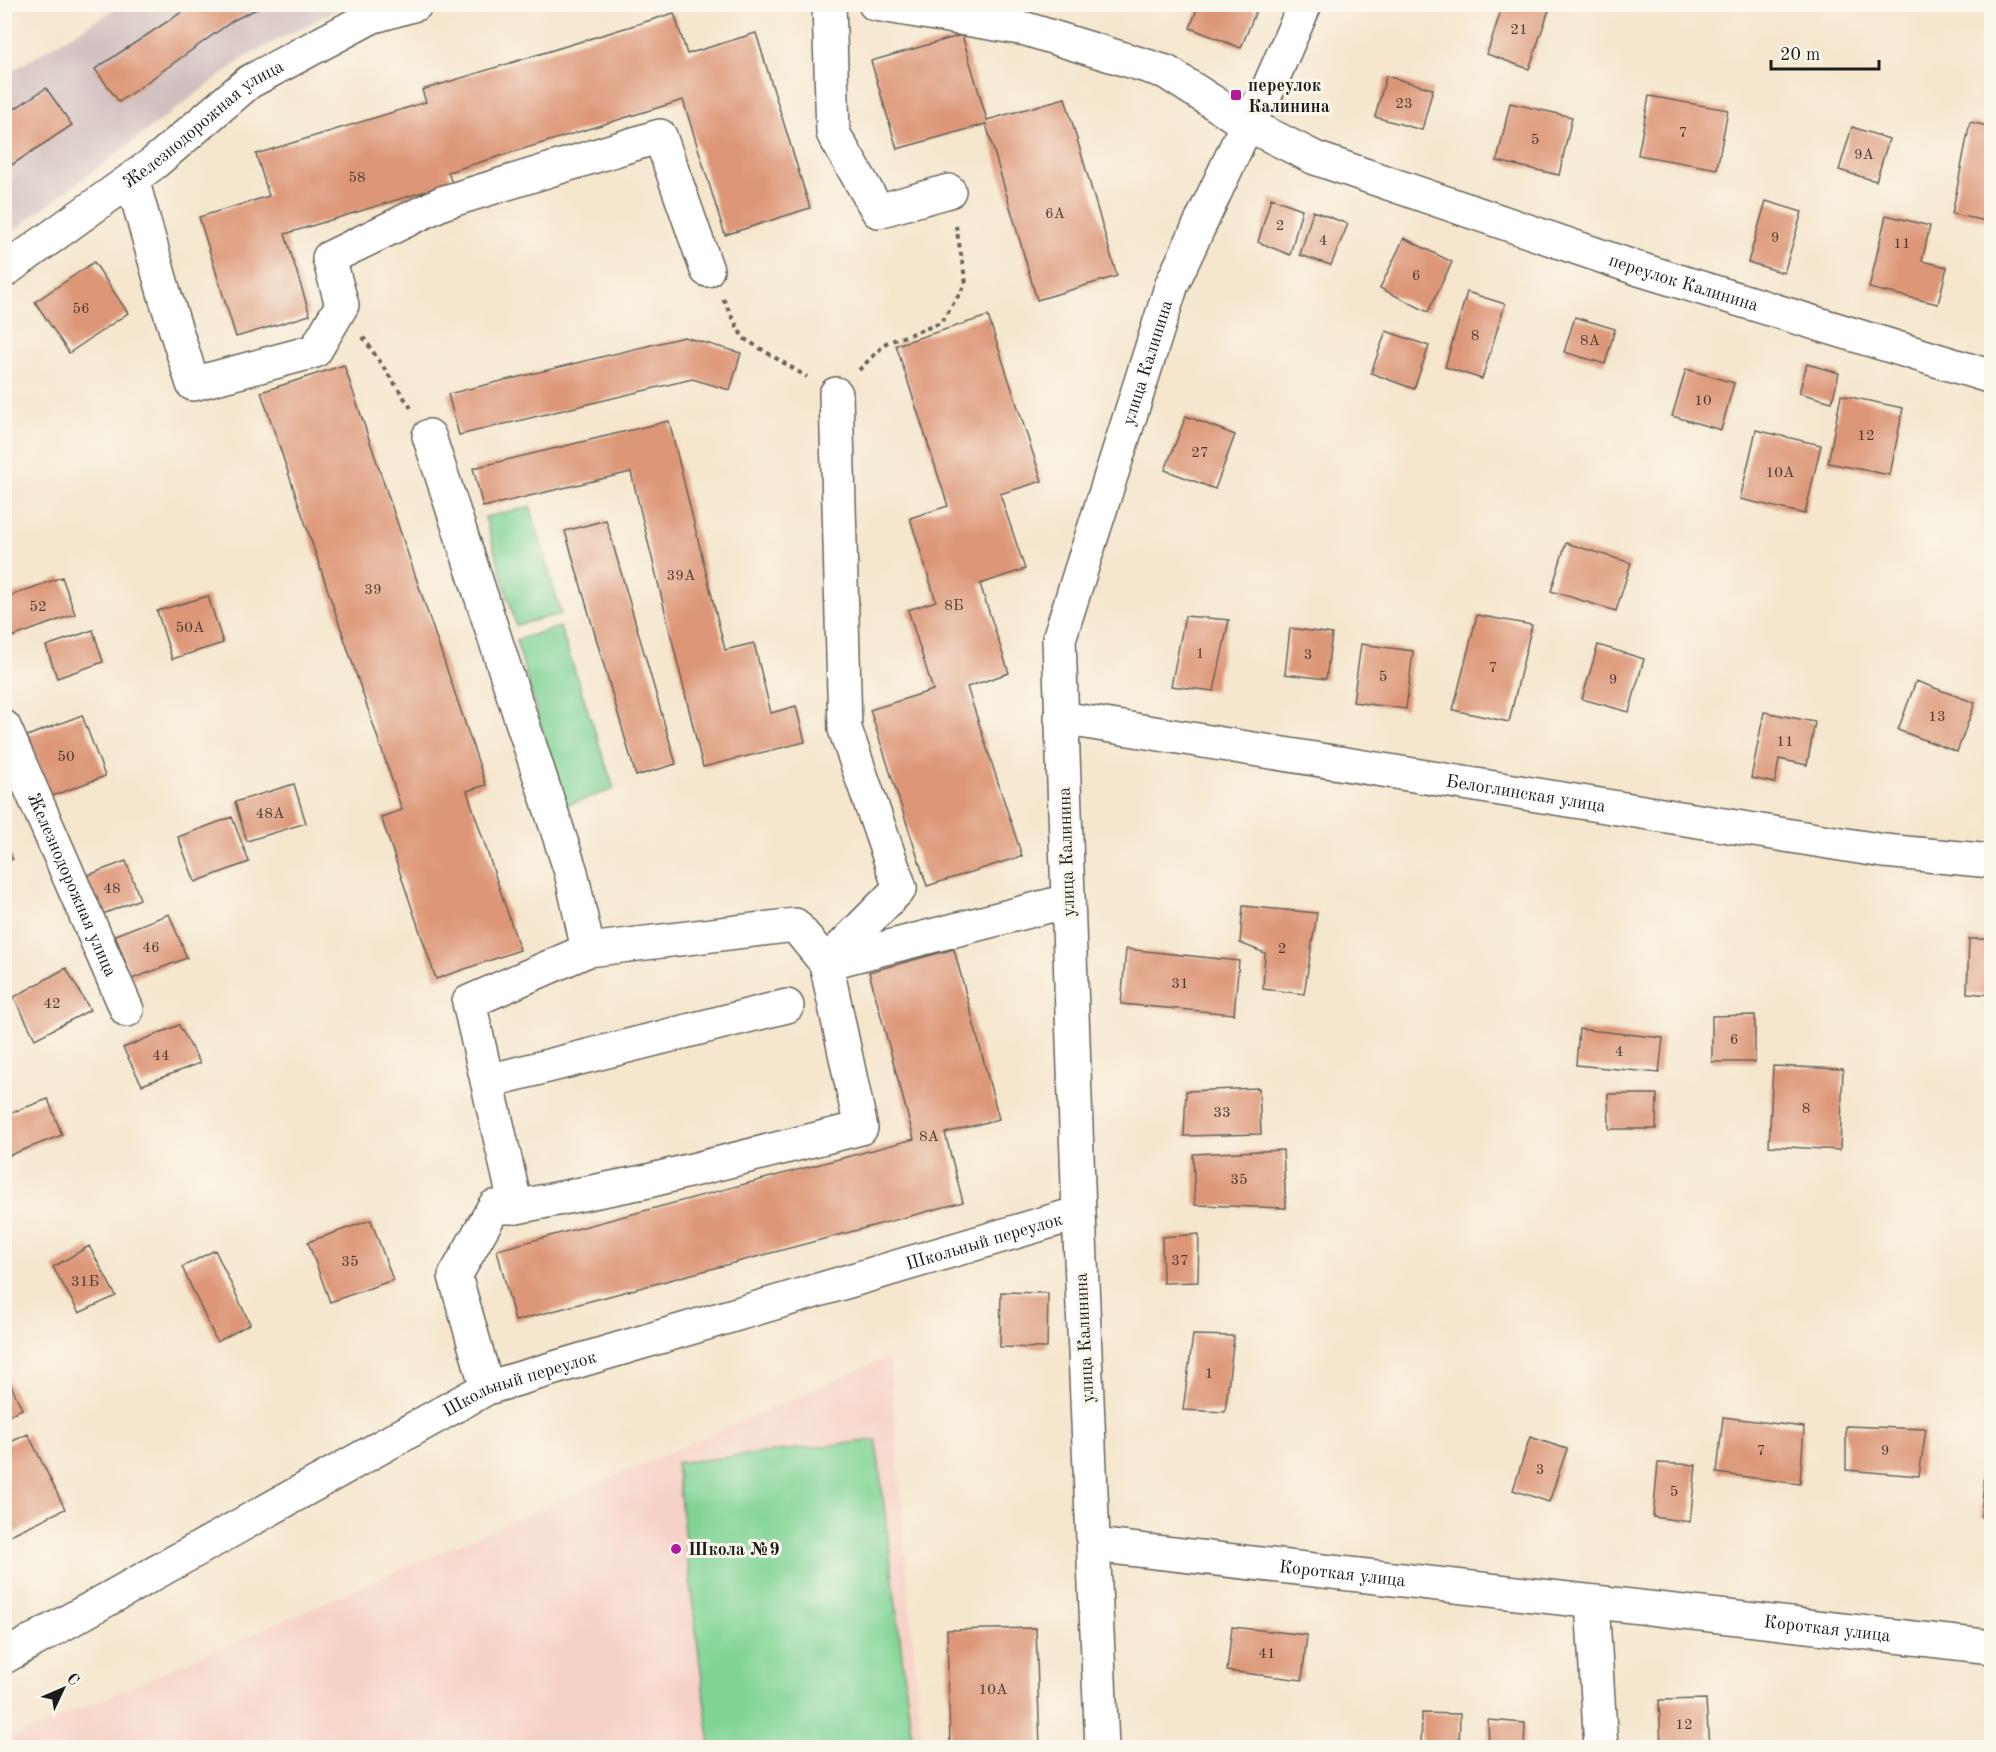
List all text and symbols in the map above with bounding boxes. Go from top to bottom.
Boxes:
house number: 21 [1510,23,1528,38]
scale bar [1771,33,1879,71]
text: 20 m [1780,46,1820,64]
street label: Железнодорожная улица [120,57,287,192]
place label: переулок Калинина [1248,77,1330,116]
marker: переулок Калинина [1229,88,1243,102]
house number: 23 [1395,97,1413,112]
house number: 7 [1679,126,1687,141]
house number: 5 [1531,133,1539,148]
house number: 9А [1854,148,1875,163]
house number: 58 [348,171,366,186]
house number: 6А [1045,207,1066,222]
house number: 2 [1276,219,1284,234]
house number: 9 [1771,231,1779,246]
house number: 4 [1319,234,1327,249]
house number: 11 [1893,237,1911,252]
street label: переулок Калинина [1606,251,1760,315]
house number: 6 [1412,269,1420,284]
street label: улица Калинина [1120,298,1176,428]
house number: 56 [72,302,90,317]
house number: 8 [1471,329,1479,344]
house number: 8А [1580,334,1601,349]
house number: 10 [1694,394,1712,409]
house number: 12 [1857,429,1875,444]
house number: 27 [1191,446,1209,461]
house number: 10А [1766,466,1795,481]
house number: 39А [667,569,696,584]
house number: 39 [364,583,382,598]
house number: 8Б [944,599,964,614]
house number: 52 [29,600,47,615]
house number: 50А [176,621,205,636]
house number: 1 [1196,647,1204,662]
house number: 3 [1304,648,1312,663]
house number: 7 [1489,661,1497,676]
house number: 5 [1379,670,1387,685]
house number: 9 [1609,673,1617,688]
house number: 13 [1928,710,1946,725]
house number: 11 [1776,735,1794,750]
house number: 50 [57,750,75,765]
street label: Белоглинская улица [1445,772,1607,816]
street label: улица Калинина [1056,787,1078,917]
street label: Железнодорожная улица [24,791,119,980]
house number: 48А [256,807,285,822]
house number: 48 [103,882,121,897]
house number: 46 [142,941,160,956]
house number: 2 [1278,942,1286,957]
house number: 31 [1171,977,1189,992]
house number: 42 [43,997,61,1012]
house number: 6 [1730,1033,1738,1048]
house number: 4 [1615,1045,1623,1060]
house number: 44 [152,1049,170,1064]
house number: 8 [1802,1102,1810,1117]
house number: 33 [1213,1106,1231,1121]
house number: 8А [919,1130,940,1145]
house number: 35 [1230,1173,1248,1188]
street label: Школьный переулок [904,1210,1065,1274]
house number: 37 [1171,1254,1189,1269]
house number: 35 [341,1255,359,1270]
street label: улица Калинина [1073,1272,1097,1403]
house number: 31Б [71,1275,99,1290]
street label: Школьный переулок [440,1348,598,1421]
house number: 1 [1205,1367,1213,1382]
house number: 7 [1757,1444,1765,1459]
house number: 9 [1881,1444,1889,1459]
house number: 3 [1536,1463,1544,1478]
house number: 5 [1670,1485,1678,1500]
place label: Школа №9 [688,1541,780,1559]
marker: Школа №9 [669,1542,683,1556]
street label: Короткая улица [1278,1558,1407,1590]
street label: Короткая улица [1763,1613,1892,1645]
house number: 41 [1258,1647,1276,1662]
north arrow [33,1659,93,1719]
text: С [63,1671,82,1689]
house number: 10А [979,1683,1008,1698]
house number: 12 [1675,1718,1693,1733]

